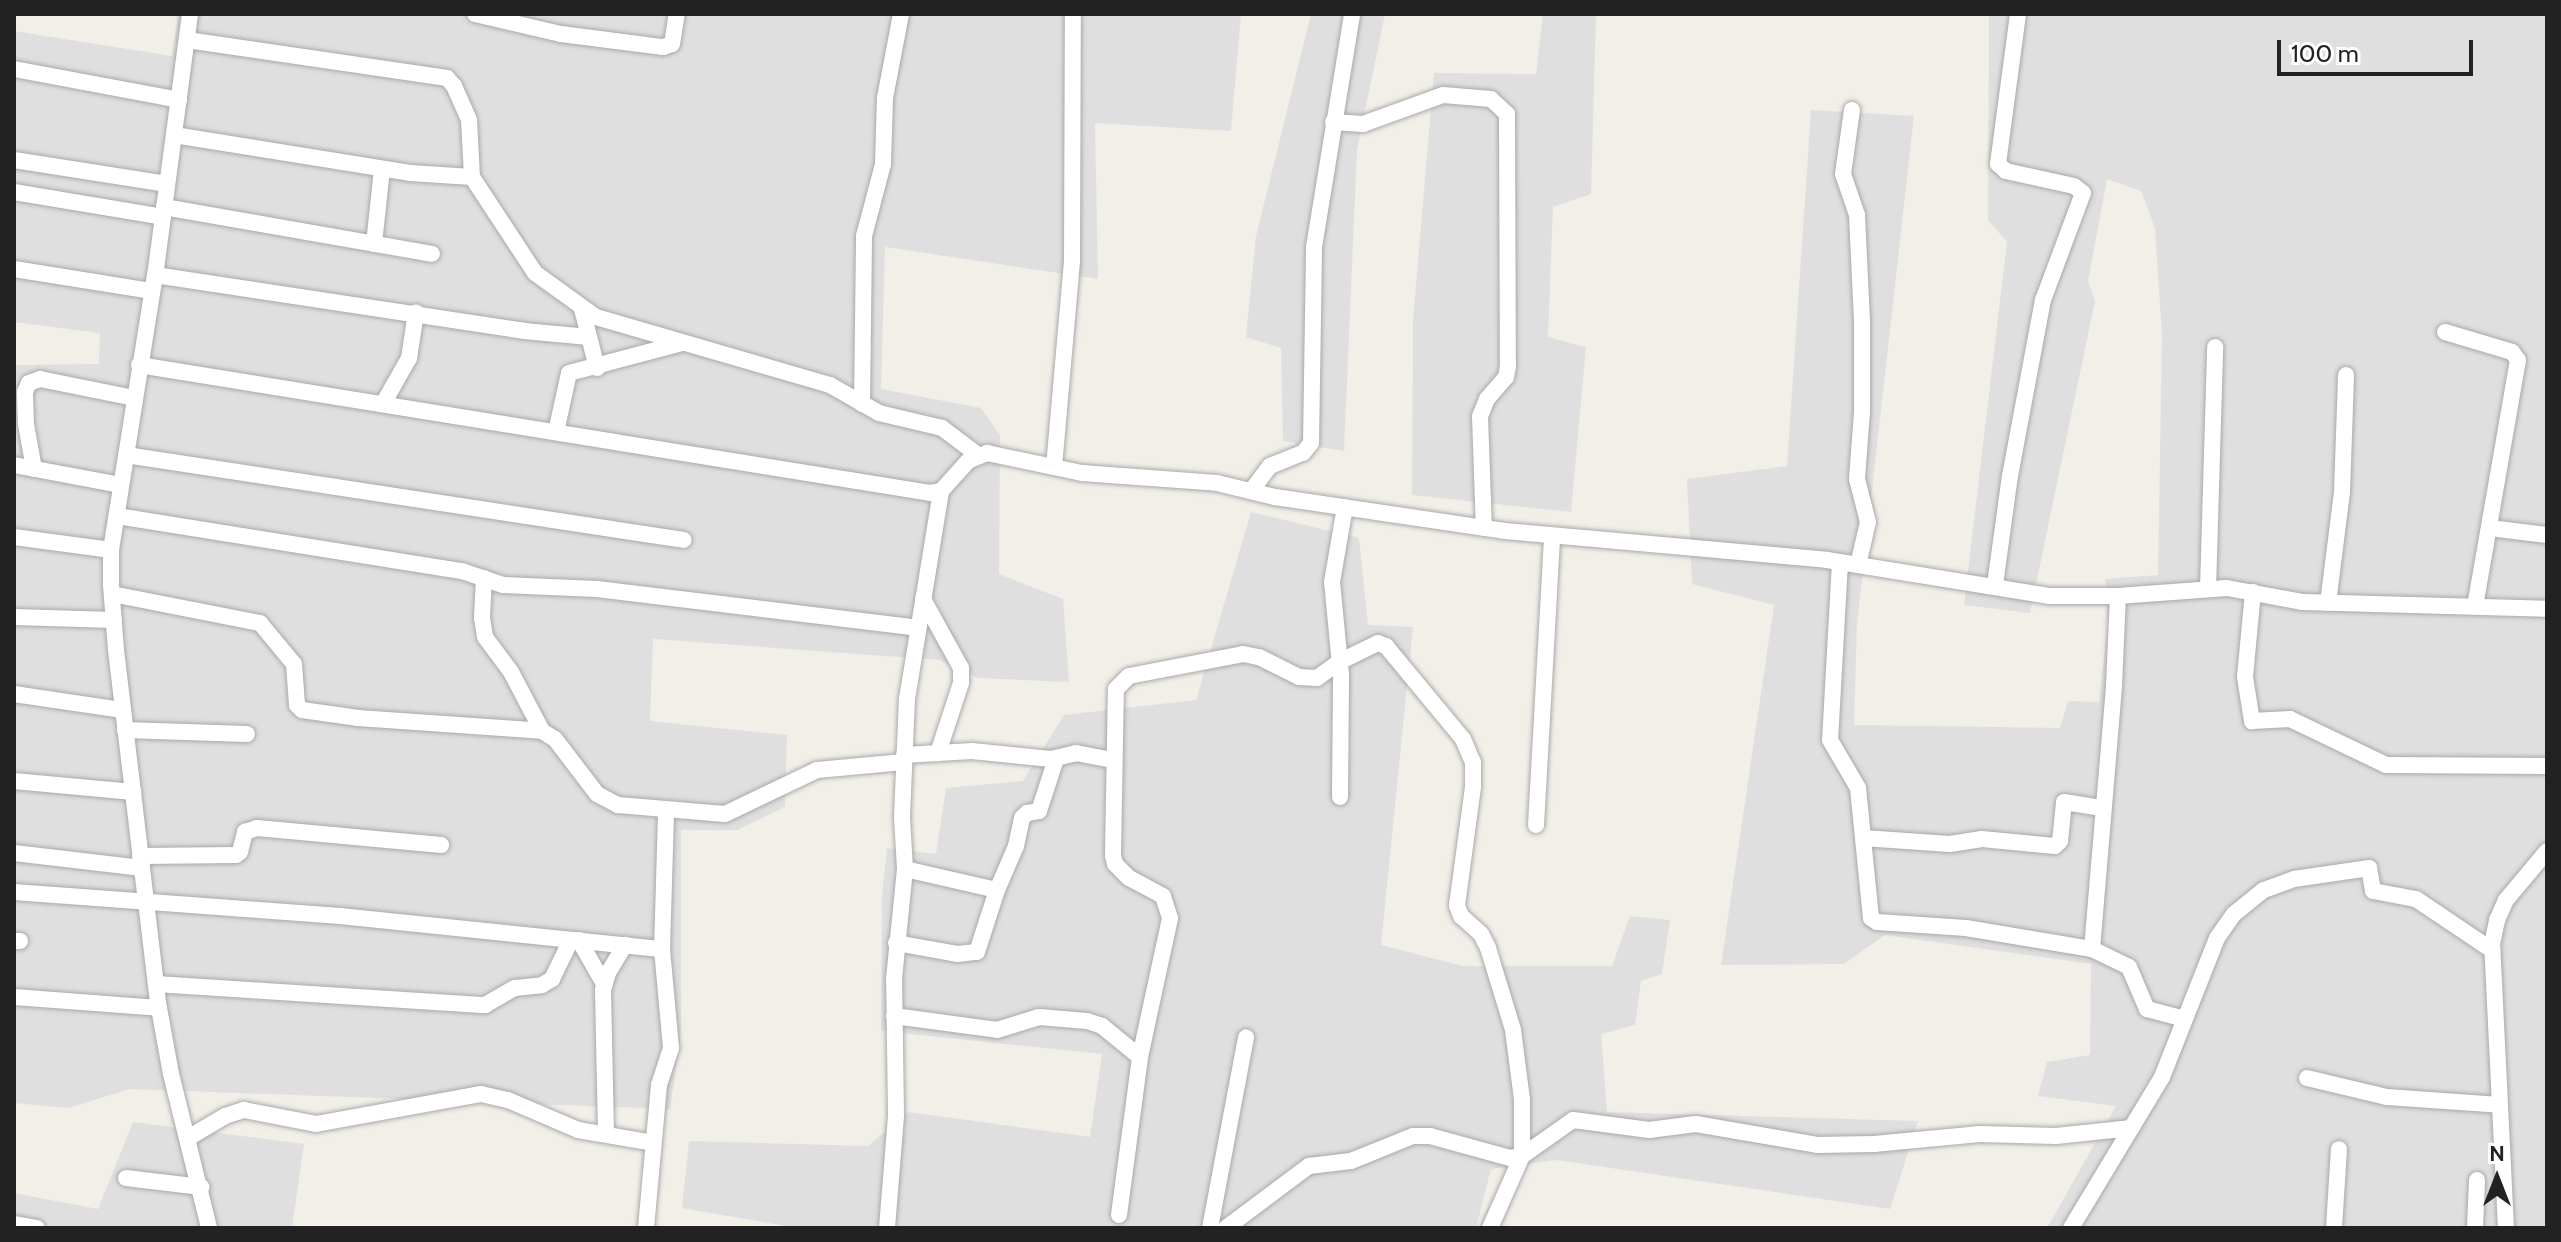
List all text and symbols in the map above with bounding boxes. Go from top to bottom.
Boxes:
scale bar [2281,24,2477,74]
text: 100 m [2291,39,2359,68]
north arrow [2457,1138,2537,1218]
text: N [2489,1140,2505,1167]

